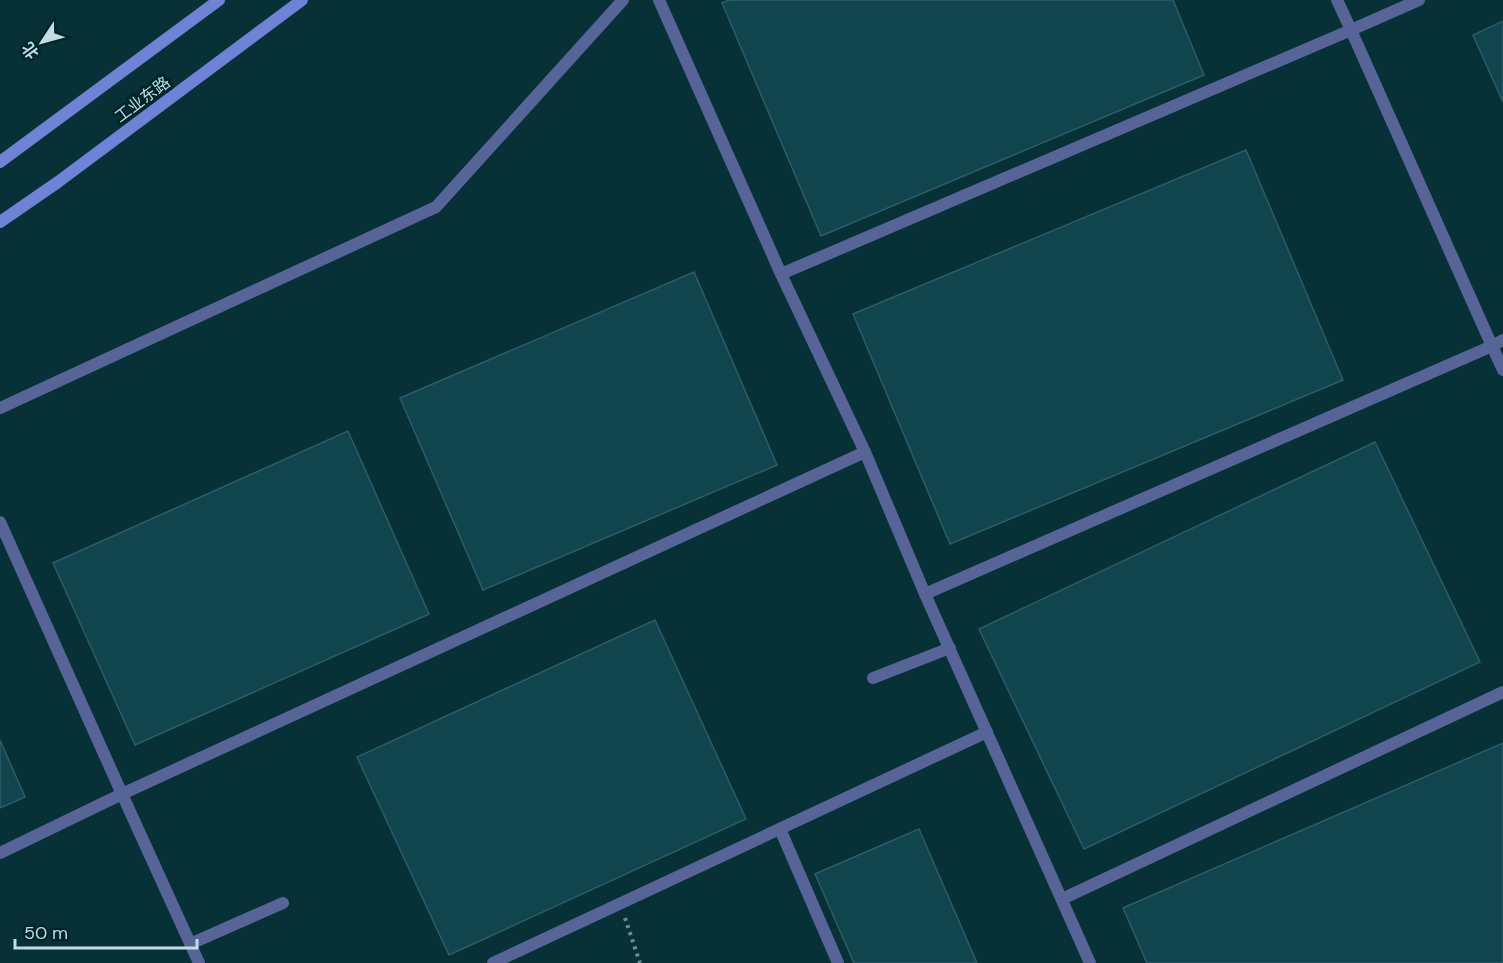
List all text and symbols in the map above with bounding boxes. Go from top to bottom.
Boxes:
north arrow [12,12,72,72]
text: 北 [17,38,43,63]
street label: 工业东路 [110,72,174,127]
scale bar [15,912,196,950]
text: 50 m [24,921,68,945]

